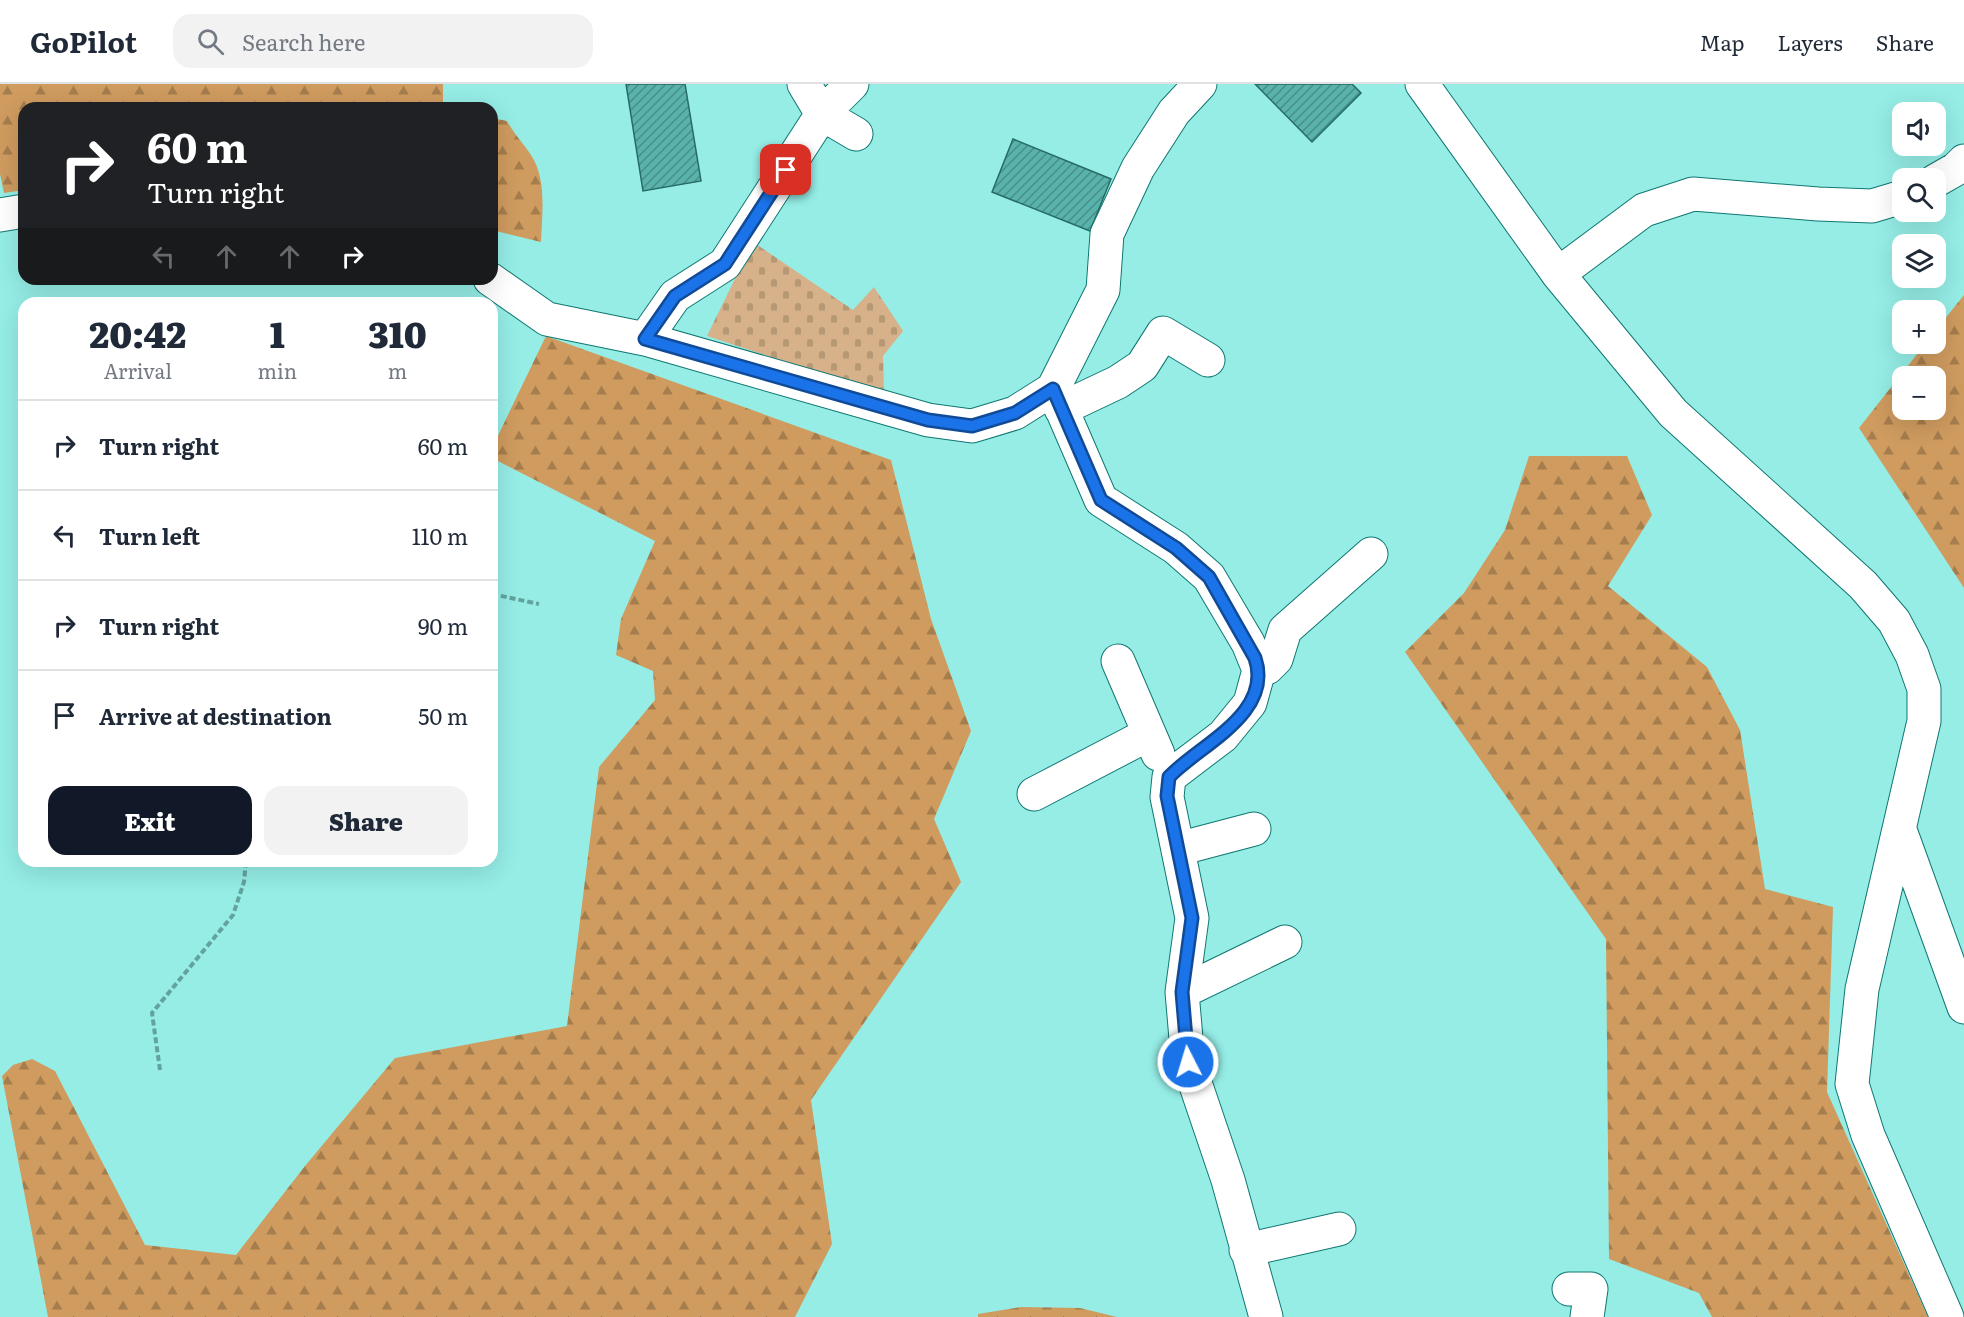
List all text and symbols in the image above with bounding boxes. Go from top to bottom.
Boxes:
search box [173,14,593,68]
text: GoPilot [30,20,137,62]
icon: search [194,25,227,58]
text: Search here [242,25,365,58]
text: Map [1700,26,1745,57]
text: Layers [1778,26,1843,57]
text: Share [1876,26,1934,57]
map controls [1892,102,1946,420]
button: sound [1892,102,1946,156]
text: 60 m [147,114,248,176]
icon: right [48,126,126,204]
pin [760,144,811,195]
icon: arrive [769,153,802,186]
button: search [1892,168,1946,222]
text: Turn right [147,171,284,211]
button: layers [1892,234,1946,288]
icon: left [147,240,180,273]
icon: ahead [210,240,243,273]
icon: ahead [273,240,306,273]
icon: right [336,240,369,273]
button: + [1892,300,1946,354]
text: 20:42 [89,306,186,359]
text: 1 [270,306,285,359]
text: 310 [368,306,427,359]
text: Arrival [104,355,172,385]
text: min [258,355,297,385]
text: m [388,355,407,385]
button: − [1892,366,1946,420]
icon: right [48,429,81,462]
text: Turn right [99,429,219,462]
text: 60 m [418,429,468,462]
icon: left [48,519,81,552]
text: Turn left [99,519,200,552]
text: 110 m [412,519,468,552]
icon: right [48,609,81,642]
text: Turn right [99,609,219,642]
text: 90 m [418,609,468,642]
icon: arrive [48,699,81,732]
text: Arrive at destination [99,699,332,732]
text: 50 m [418,699,468,732]
button: Exit [48,786,252,855]
button: Share [264,786,468,855]
position arrow [1156,1030,1220,1094]

